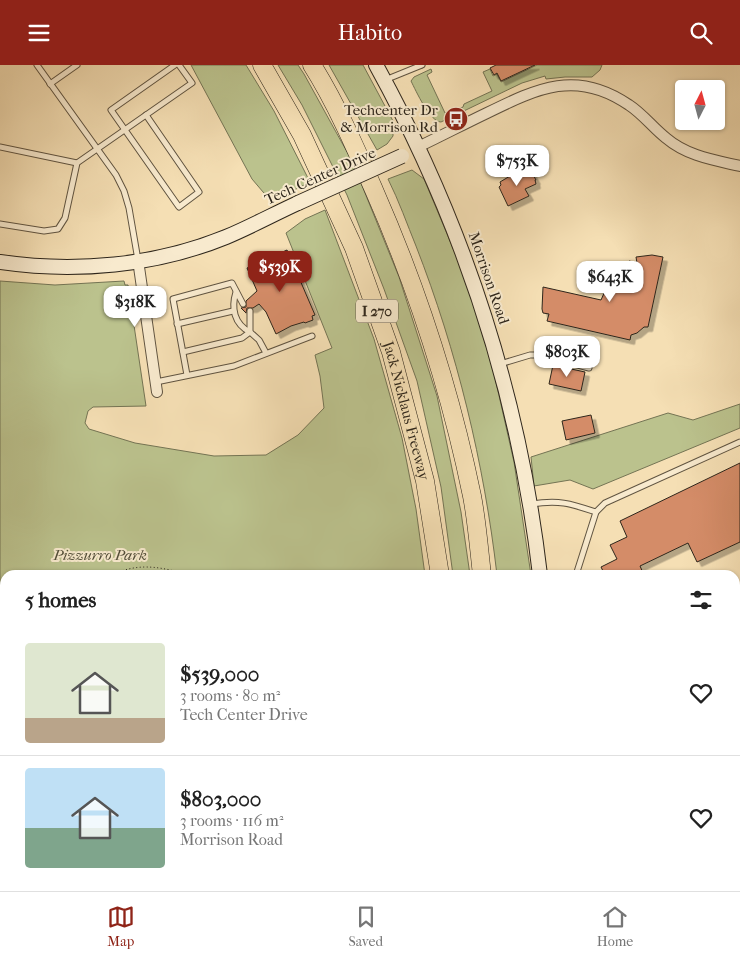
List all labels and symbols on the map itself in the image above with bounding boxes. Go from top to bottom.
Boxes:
north arrow [675,80,725,130]
place label: Techcenter Dr & Morrison Rd [340,101,439,136]
bus stop icon: Techcenter Dr & Morrison Rd [443,106,469,132]
street label: Tech Center Drive [262,143,379,209]
pin: $753K [482,145,552,187]
street label: Morrison Road [465,229,514,327]
pin: $539K [245,251,315,293]
pin: $643K [575,261,645,303]
pin: $318K [100,285,170,328]
road number: I 270 [356,300,398,323]
pin: $803K [532,335,602,378]
street label: Jack Nicklaus Freeway [379,338,434,483]
park label: Pizzurro Park [52,546,147,564]

